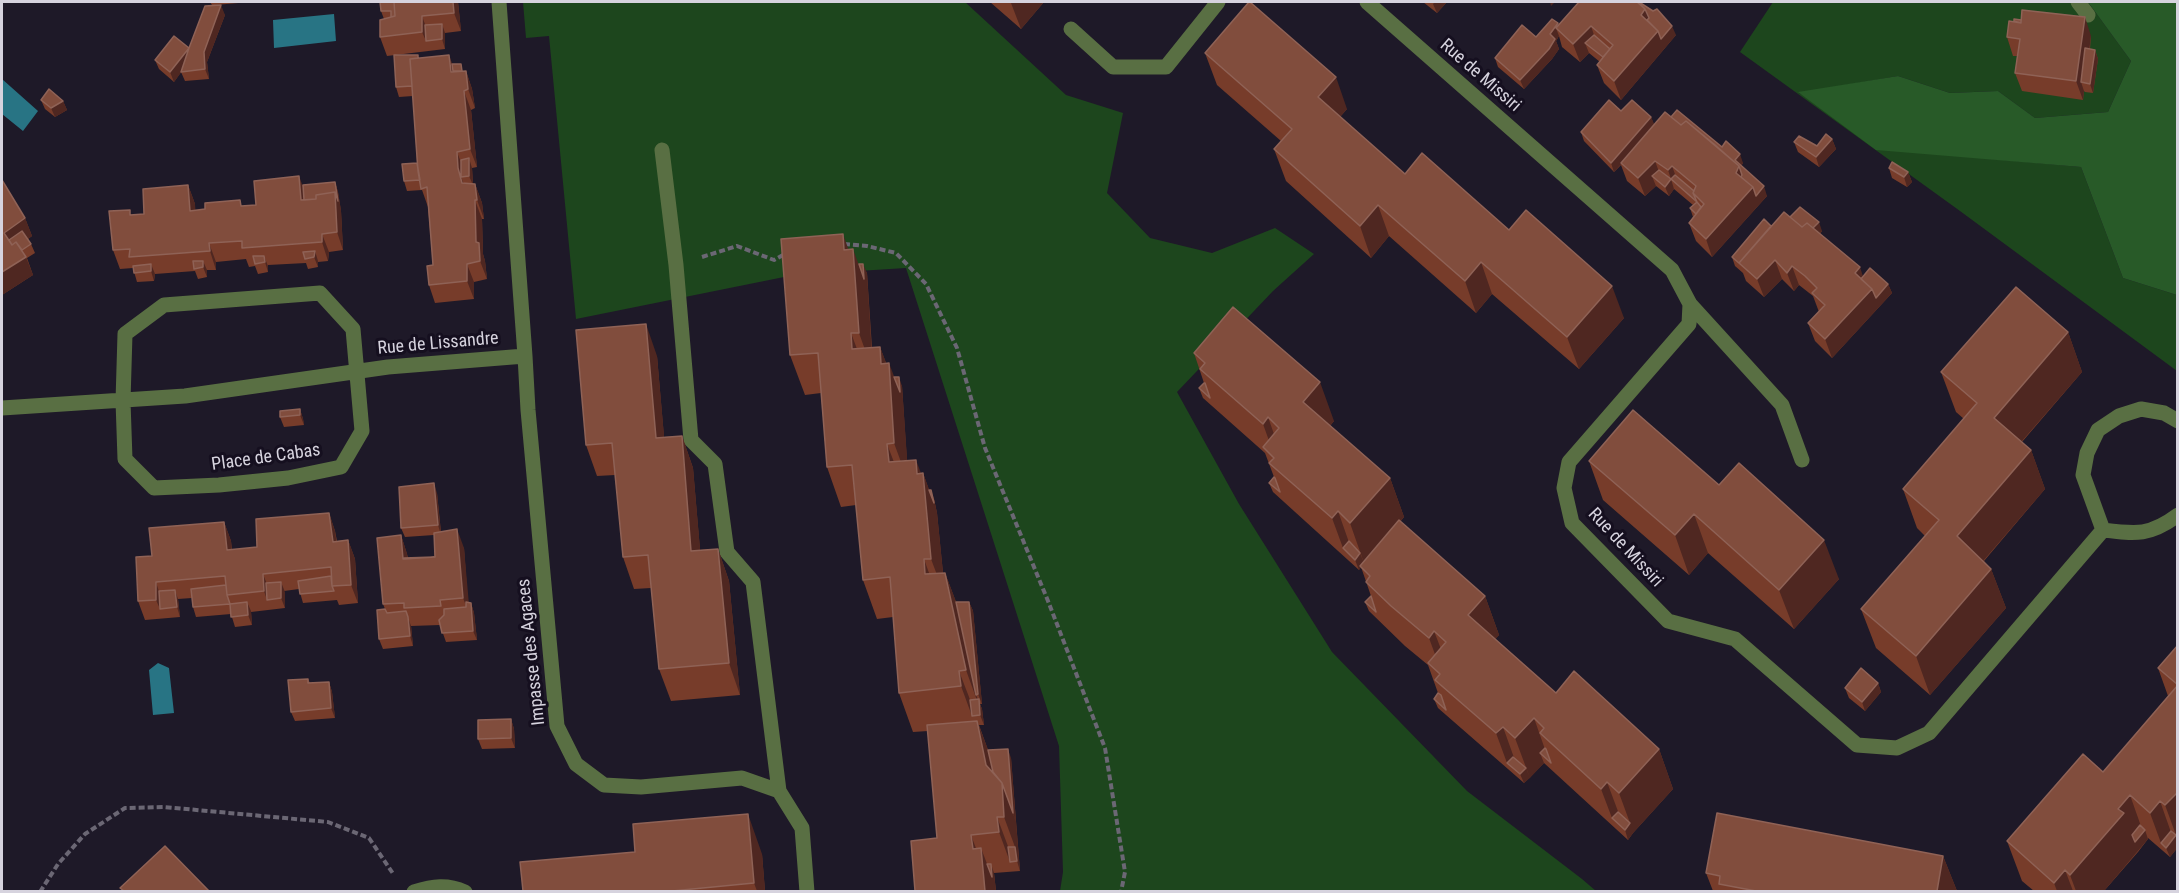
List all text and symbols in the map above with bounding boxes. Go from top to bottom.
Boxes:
street label: Rue de Missiri [1435,35,1525,117]
street label: Rue de Lissandre [377,328,499,360]
street label: Place de Cabas [210,440,322,476]
street label: Rue de Missiri [1583,504,1667,592]
street label: Impasse des Agaces [514,578,550,726]

